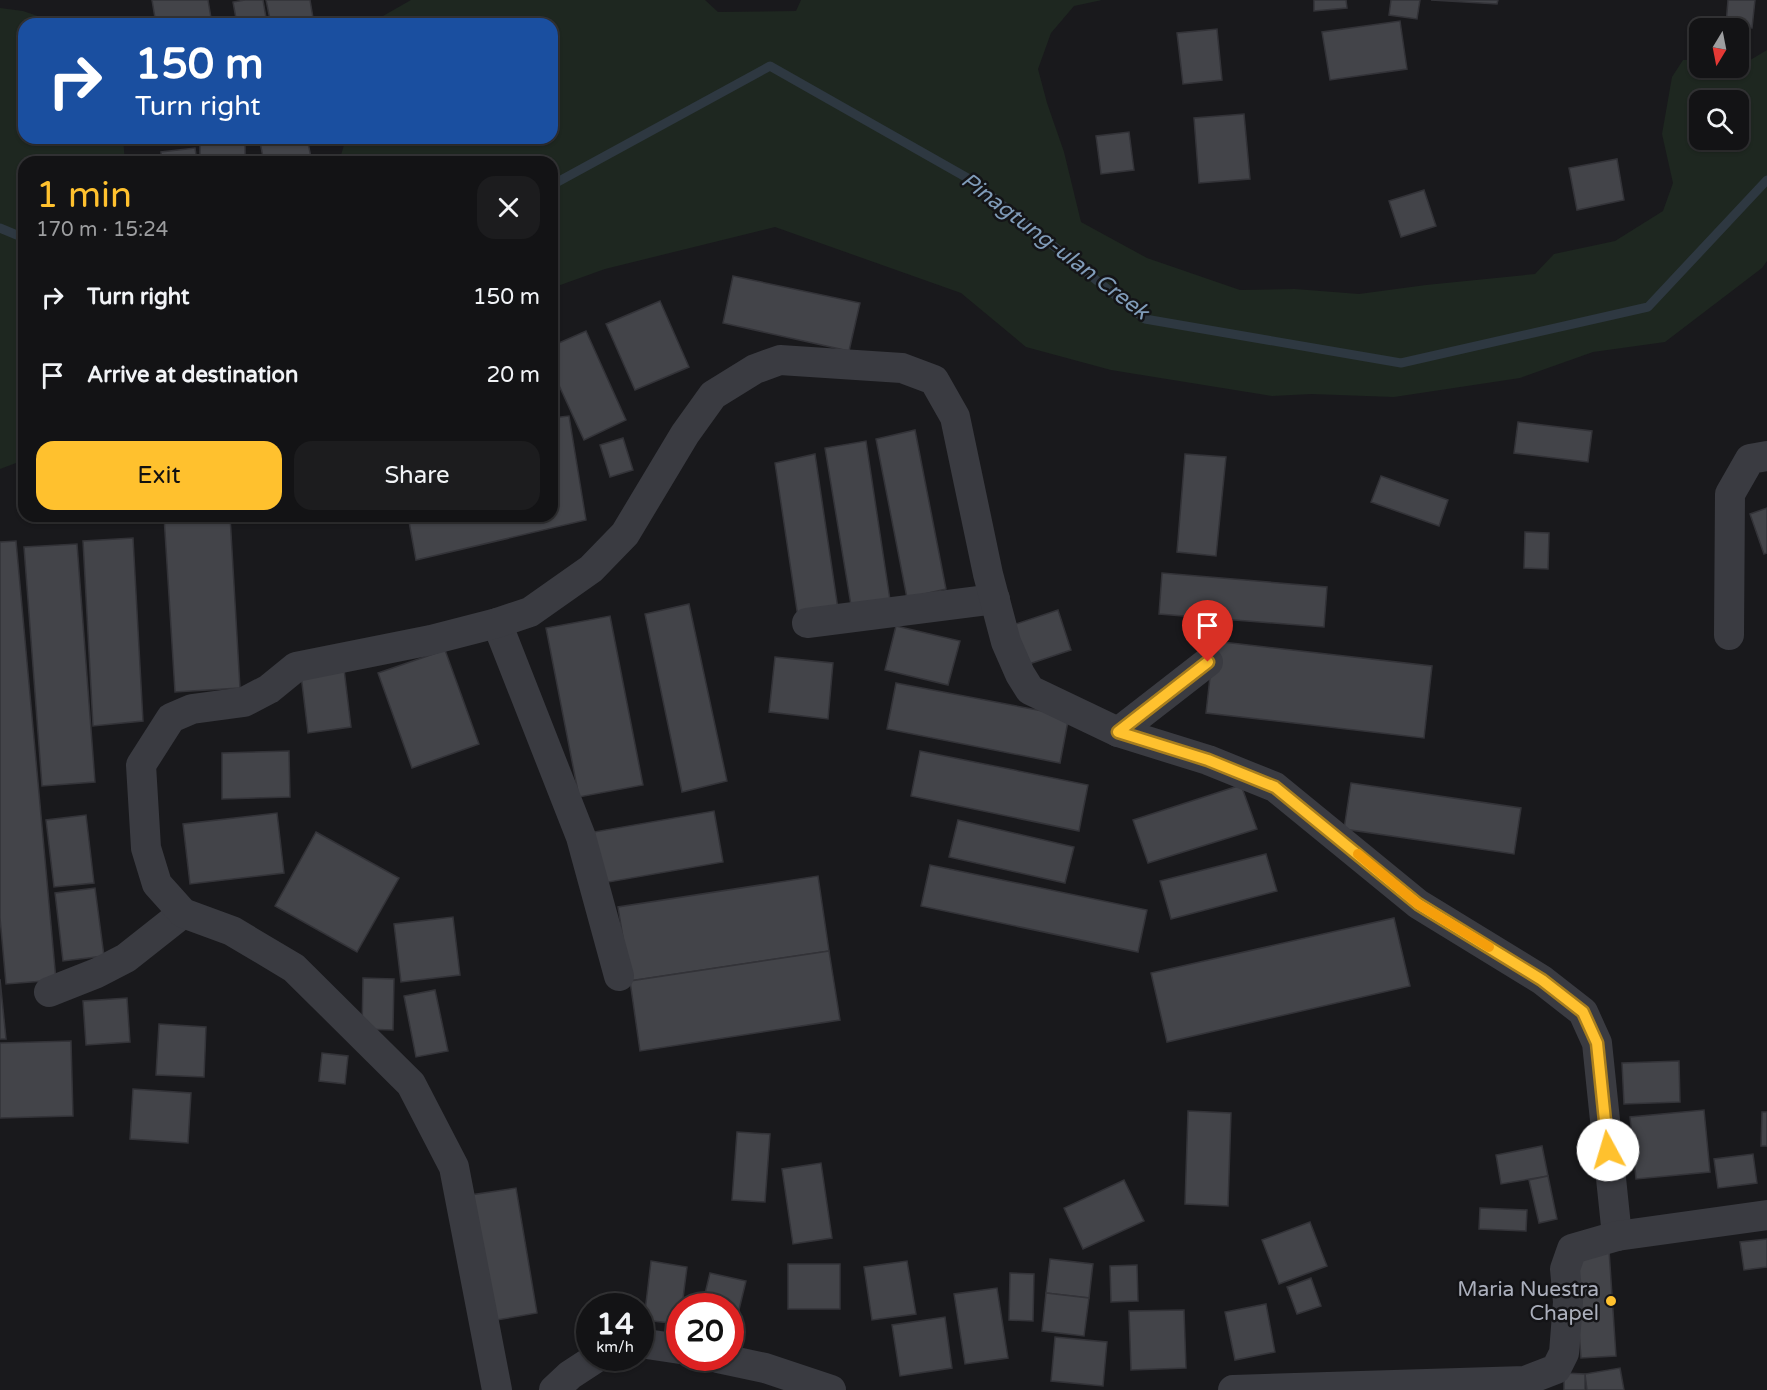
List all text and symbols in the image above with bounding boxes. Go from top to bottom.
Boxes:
north arrow [1689,18,1749,78]
map controls [1689,18,1749,150]
text: 150 m [135,39,264,90]
icon: right [36,42,114,120]
text: Turn right [135,90,261,123]
button: search [1689,90,1749,150]
water label: Pinagtung-ulan Creek [956,167,1156,326]
text: 1 min [36,174,132,217]
button: close [477,176,540,239]
text: 170 m · 15:24 [36,218,168,242]
icon: right [36,281,69,314]
text: Turn right [87,284,189,310]
text: 150 m [473,284,540,310]
icon: arrive [36,359,69,392]
text: Arrive at destination [87,362,298,388]
text: 20 m [486,362,540,388]
button: Exit [36,441,282,510]
button: Share [294,441,540,510]
pin [1182,600,1233,662]
icon: arrive [1191,609,1224,642]
position arrow [1576,1118,1640,1182]
place label: Maria Nuestra Chapel [1457,1277,1599,1326]
speed limit sign: 20 [666,1293,744,1371]
marker: Maria Nuestra Chapel [1604,1294,1618,1308]
text: 14 [596,1306,634,1343]
text: km/h [596,1338,634,1356]

